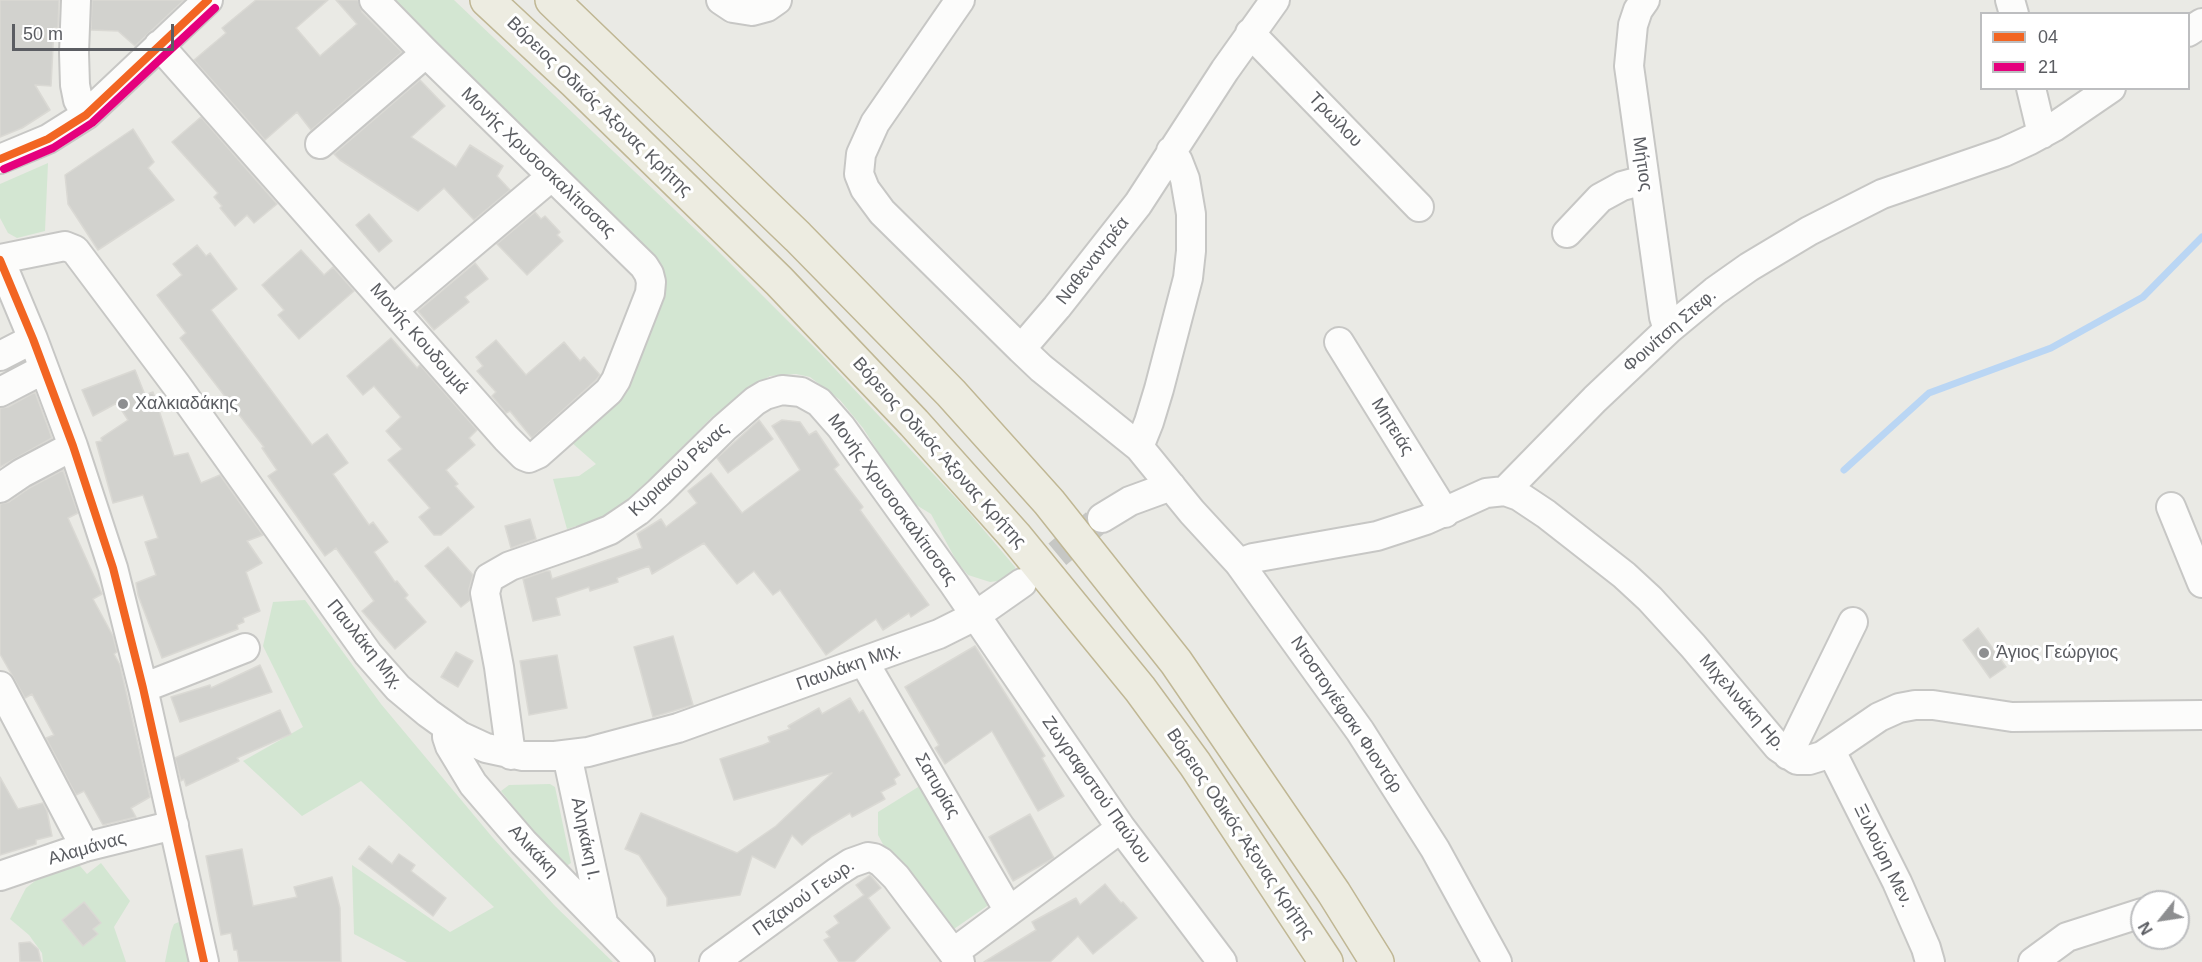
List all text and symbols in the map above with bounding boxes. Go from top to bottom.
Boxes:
scale bar [15,12,177,50]
legend [1980,12,2190,90]
street label: Βόρειος Οδικός Άξονας Κρήτης [502,13,696,201]
text: 50 m [23,24,63,44]
text: 04 [2038,27,2058,47]
text: 21 [2038,57,2058,77]
street label: Μονής Χρυσοσκαλίτισσας [456,83,620,243]
street label: Τρωίλου [1304,88,1366,152]
street label: Μήτιος [1627,135,1657,193]
street label: Ναθεναντρέα [1052,213,1134,309]
street label: Μονής Κουδουμά [365,279,473,399]
street label: Φοινίτση Στεφ. [1619,285,1721,377]
street label: Βόρειος Οδικός Άξονας Κρήτης [848,353,1030,553]
place label: Χαλκιαδάκης [135,393,238,415]
street label: Μητειάς [1366,394,1418,460]
marker: Χαλκιαδάκης [116,397,130,411]
street label: Μονής Χρυσοσκαλίτισσας [823,410,961,590]
street label: Κυριακού Ρένας [625,418,733,522]
street label: Παυλάκη Μιχ. [322,596,408,694]
street label: Ντοστογιέφσκι Φιοντόρ [1285,633,1407,797]
street label: Παυλάκη Μιχ. [794,638,904,696]
place label: Άγιος Γεώργιος [1996,642,2118,664]
marker: Άγιος Γεώργιος [1977,646,1991,660]
street label: Μιχελινάκη Ηρ. [1694,650,1790,756]
street label: Ζωγραφιστού Παύλου [1037,712,1155,868]
street label: Βόρειος Οδικός Άξονας Κρήτης [1161,725,1319,943]
street label: Σατυρίας [910,750,964,822]
street label: Αληκάκη Ι. [566,796,604,882]
street label: Ξυλούρη Μεν. [1849,801,1917,911]
street label: Αλικάκη [504,821,562,881]
street label: Αλαμάνας [46,828,128,870]
street label: Πεζανού Γεωρ. [749,855,859,941]
north arrow [2130,890,2190,950]
text: N [2135,919,2156,938]

